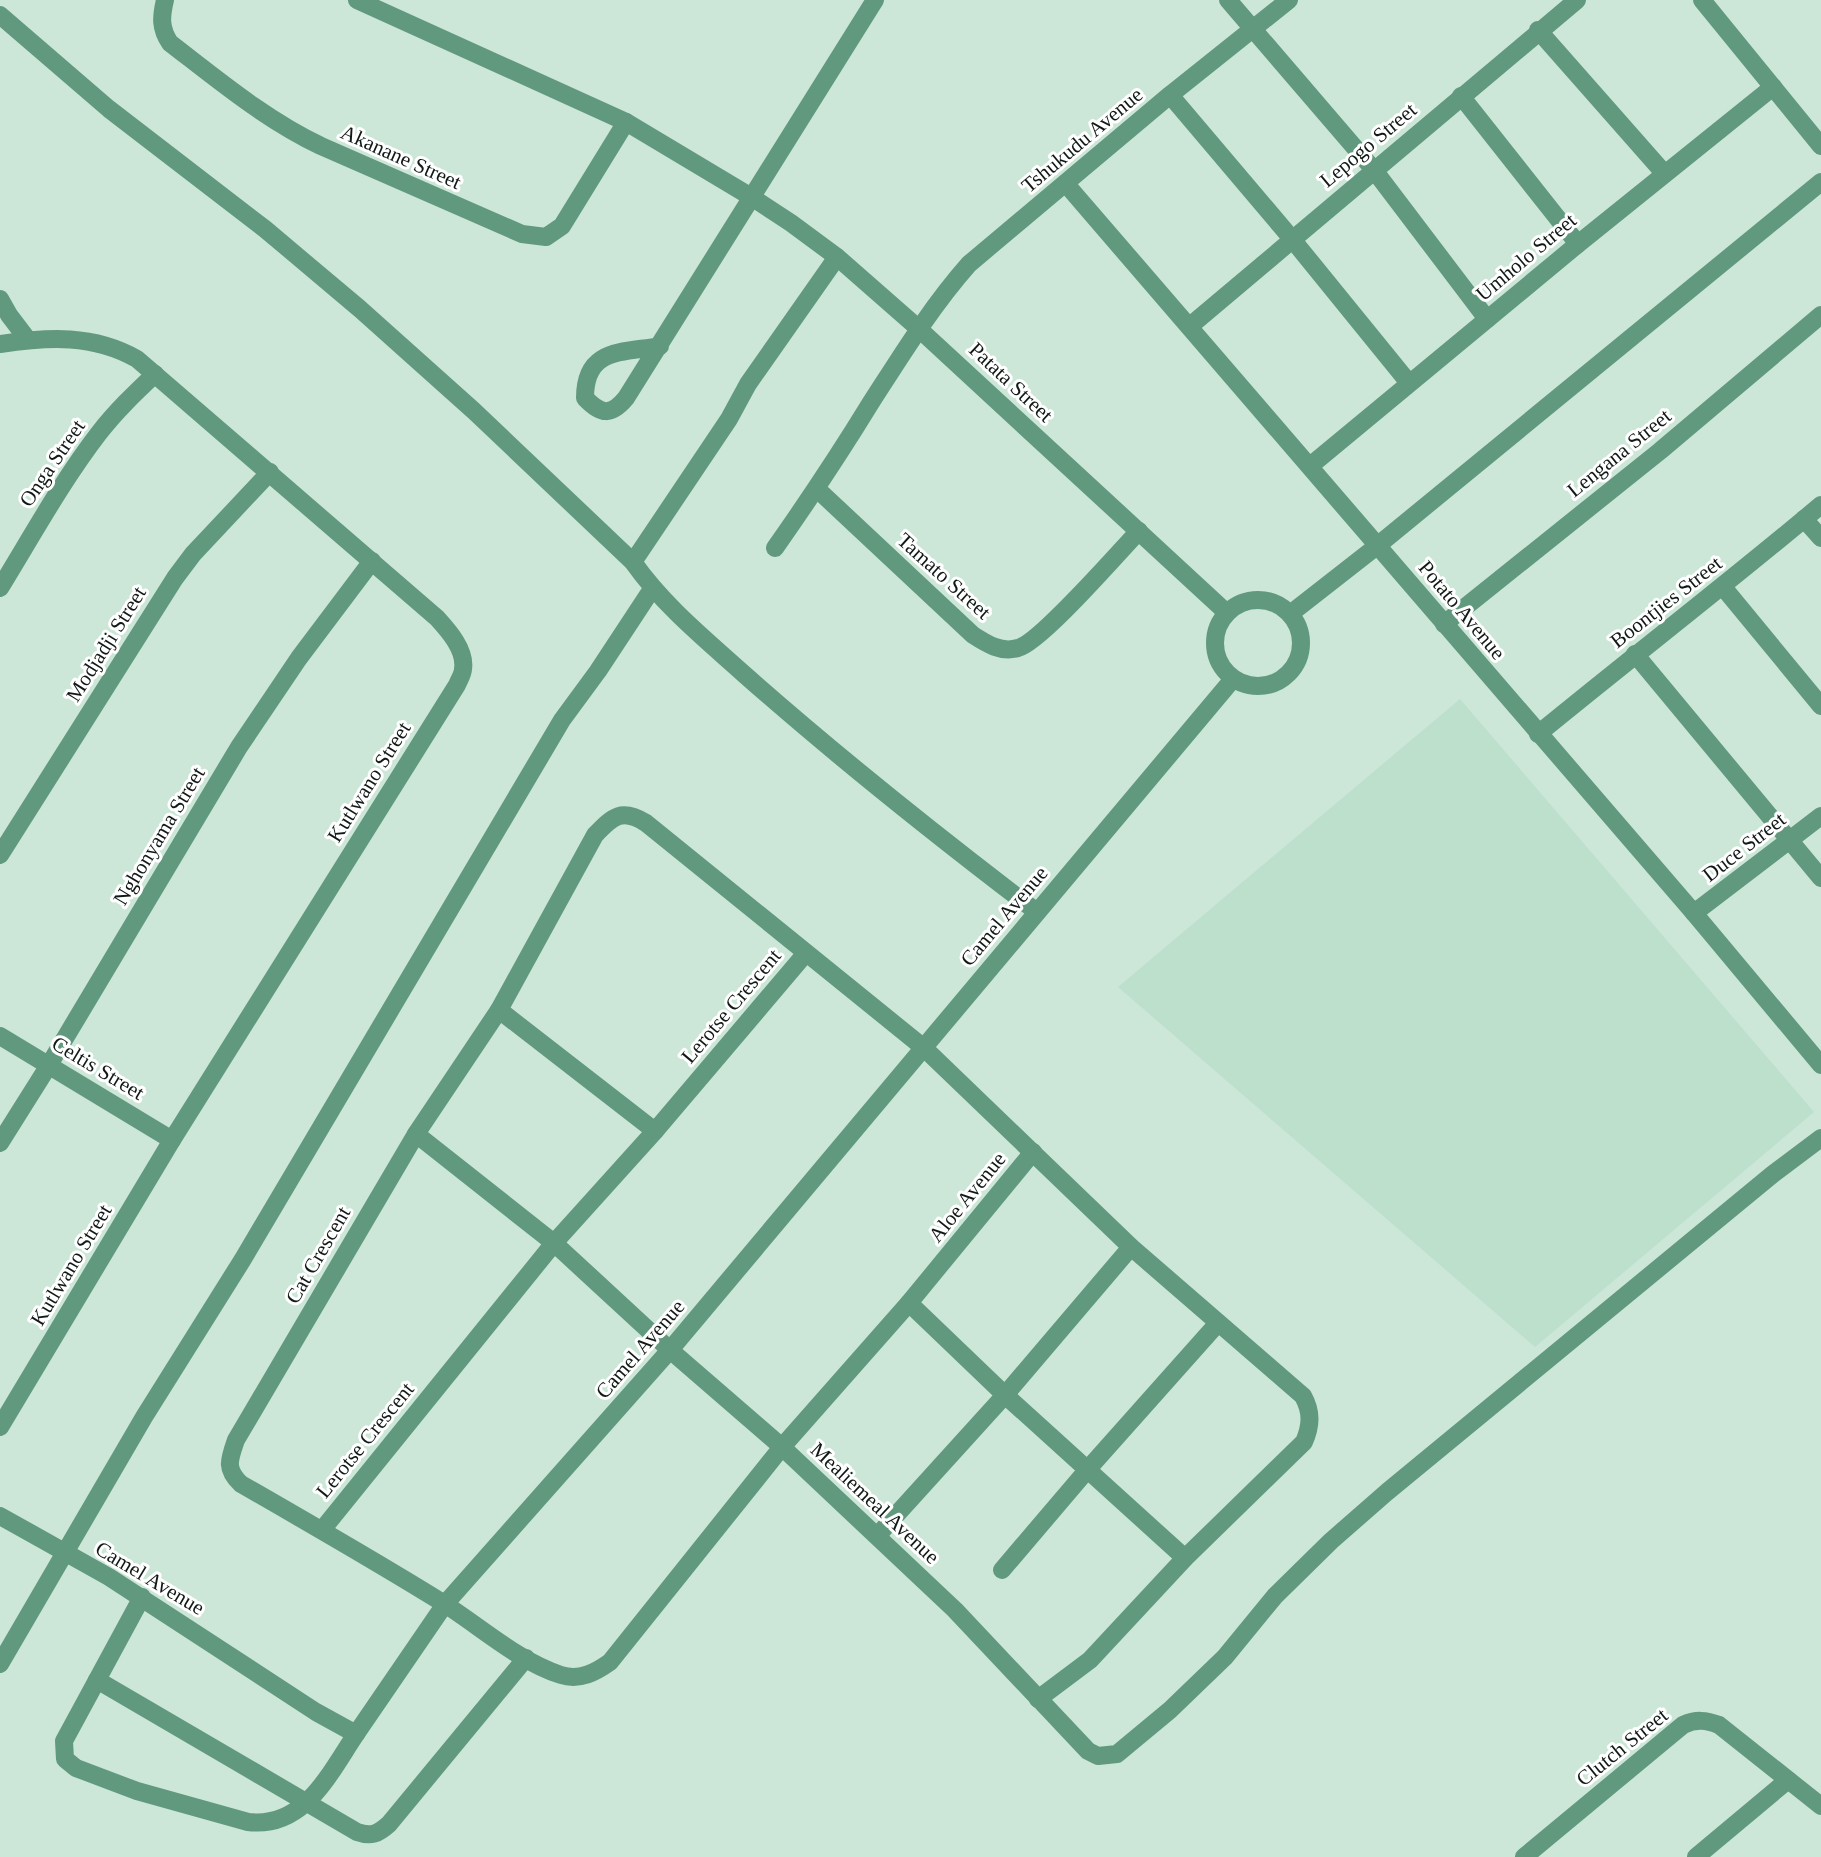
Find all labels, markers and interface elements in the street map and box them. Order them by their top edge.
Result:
street label: Tshukudu Avenue [1017,82,1147,198]
street label: Lepogo Street [1315,98,1421,192]
street label: Akanane Street [337,120,465,194]
street label: Umholo Street [1471,208,1581,306]
street label: Patata Street [964,337,1058,427]
street label: Lengana Street [1562,404,1676,502]
street label: Onga Street [14,415,90,511]
street label: Tamato Street [893,528,996,624]
street label: Boontjies Street [1606,551,1727,653]
street label: Potato Avenue [1414,556,1510,664]
street label: Modjadji Street [61,582,151,706]
street label: Kutlwano Street [323,717,416,846]
street label: Nghonyama Street [108,762,210,909]
street label: Duce Street [1698,807,1790,887]
street label: Camel Avenue [955,861,1053,971]
street label: Lerotse Crescent [676,944,786,1068]
street label: Celtis Street [48,1031,149,1105]
street label: Aloe Avenue [923,1147,1011,1247]
street label: Kutlwano Street [25,1200,117,1330]
street label: Cat Crescent [281,1202,355,1308]
street label: Camel Avenue [591,1295,689,1403]
street label: Lerotse Crescent [311,1377,419,1503]
street label: Mealiemeal Avenue [806,1437,944,1569]
street label: Camel Avenue [91,1536,209,1620]
street label: Clutch Street [1572,1703,1673,1791]

